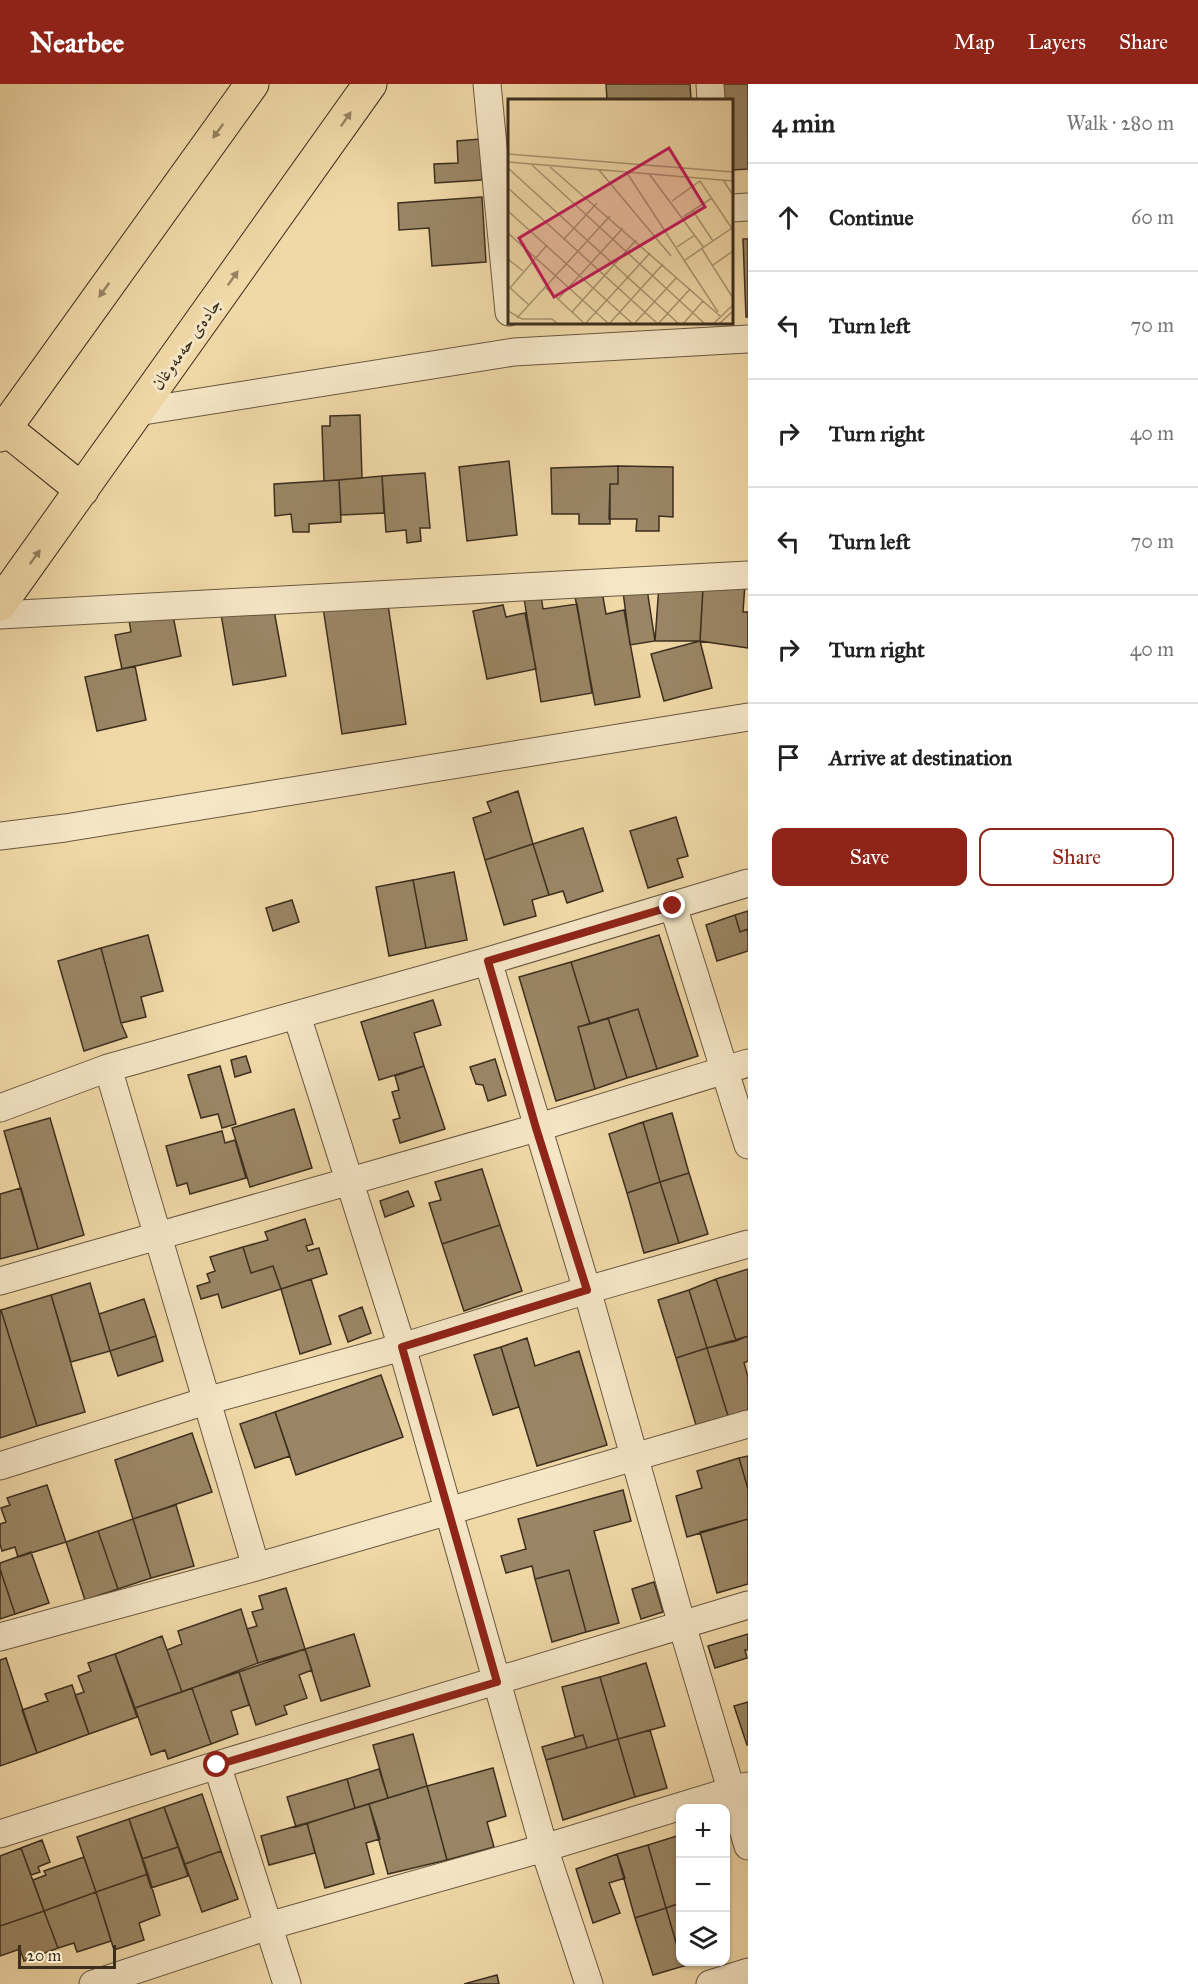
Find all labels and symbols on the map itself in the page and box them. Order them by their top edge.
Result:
inset map [508,99,733,324]
one-way arrow [339,111,351,126]
one-way arrow [212,123,224,139]
one-way arrow [227,270,239,286]
one-way arrow [98,281,110,297]
street label: جادەی حەمەوغان [146,294,226,394]
one-way arrow [29,549,41,565]
route end [659,892,685,918]
route start [203,1751,229,1777]
scale bar [18,1942,116,1970]

